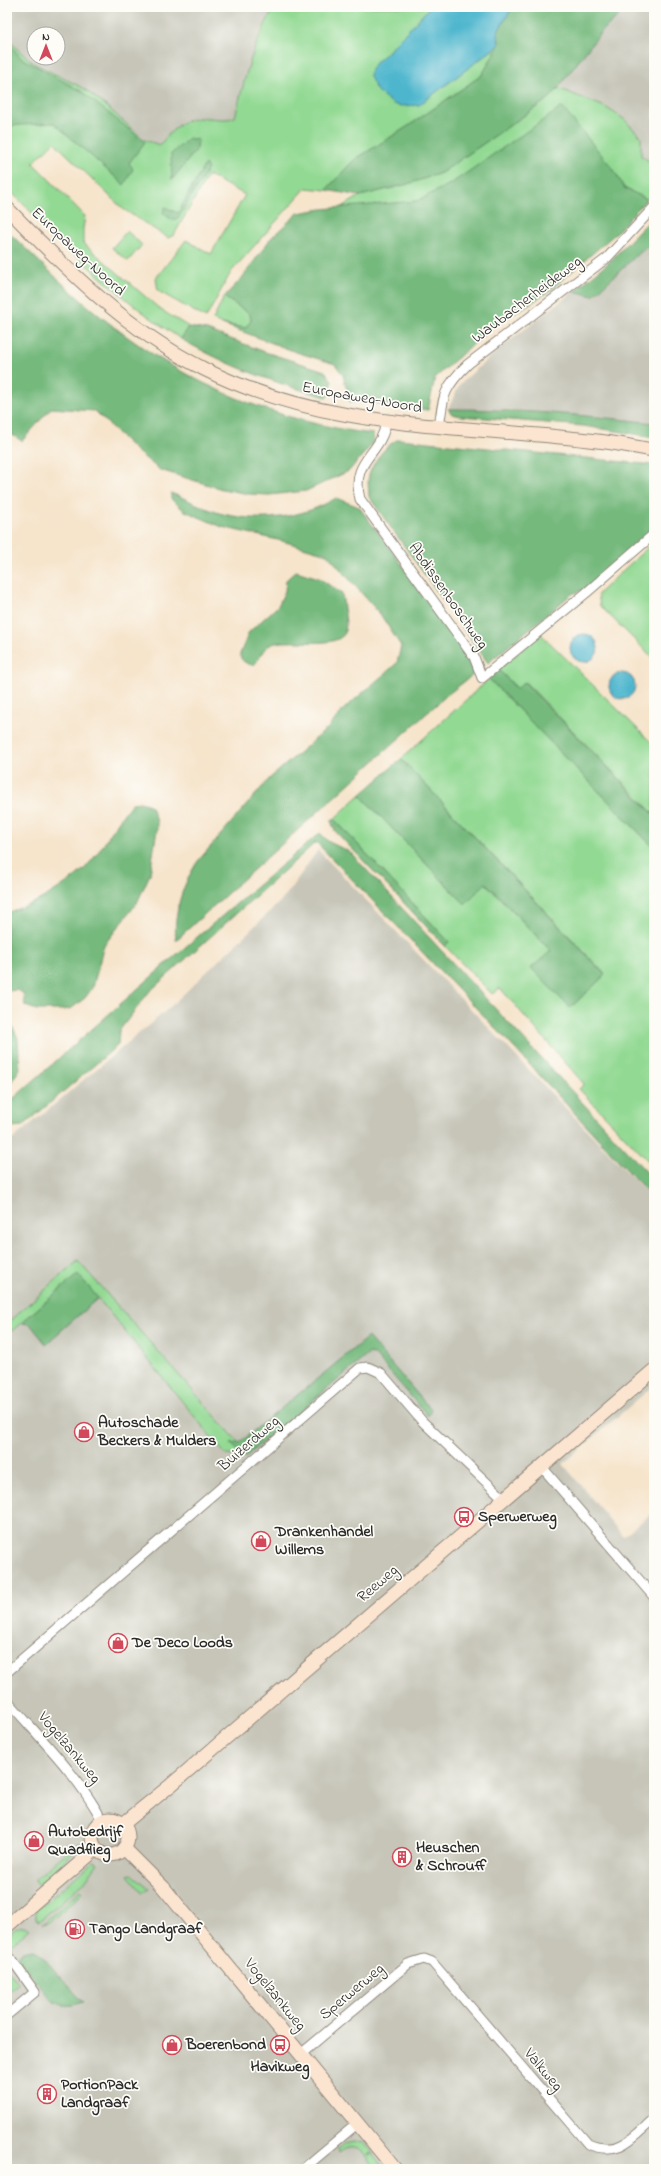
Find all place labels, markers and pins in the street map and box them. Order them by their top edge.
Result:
place label: Autoschade Beckers & Mulders [97,1411,216,1453]
shop icon: Autoschade Beckers & Mulders [73,1421,95,1443]
place label: Sperwerweg [478,1505,557,1530]
bus stop icon: Sperwerweg [453,1506,475,1528]
place label: Drankenhandel Willems [274,1520,374,1562]
shop icon: Drankenhandel Willems [250,1530,272,1552]
place label: De Deco Loods [131,1631,233,1655]
shop icon: De Deco Loods [107,1632,129,1654]
place label: Autobedrijf Quadflieg [48,1820,124,1863]
shop icon: Autobedrijf Quadflieg [23,1830,45,1852]
place label: Heuschen & Schrouff [415,1836,487,1878]
building icon: Heuschen & Schrouff [391,1846,413,1868]
place label: Tango Landgraaf [89,1917,203,1942]
fuel station icon: Tango Landgraaf [64,1918,86,1940]
place label: Boerenbond [185,2033,266,2057]
shop icon: Boerenbond [161,2034,183,2056]
bus stop icon: Havikweg [269,2034,291,2056]
place label: Havikweg [251,2055,309,2080]
place label: PortionPack Landgraaf [61,2073,139,2116]
building icon: PortionPack Landgraaf [36,2083,58,2105]

